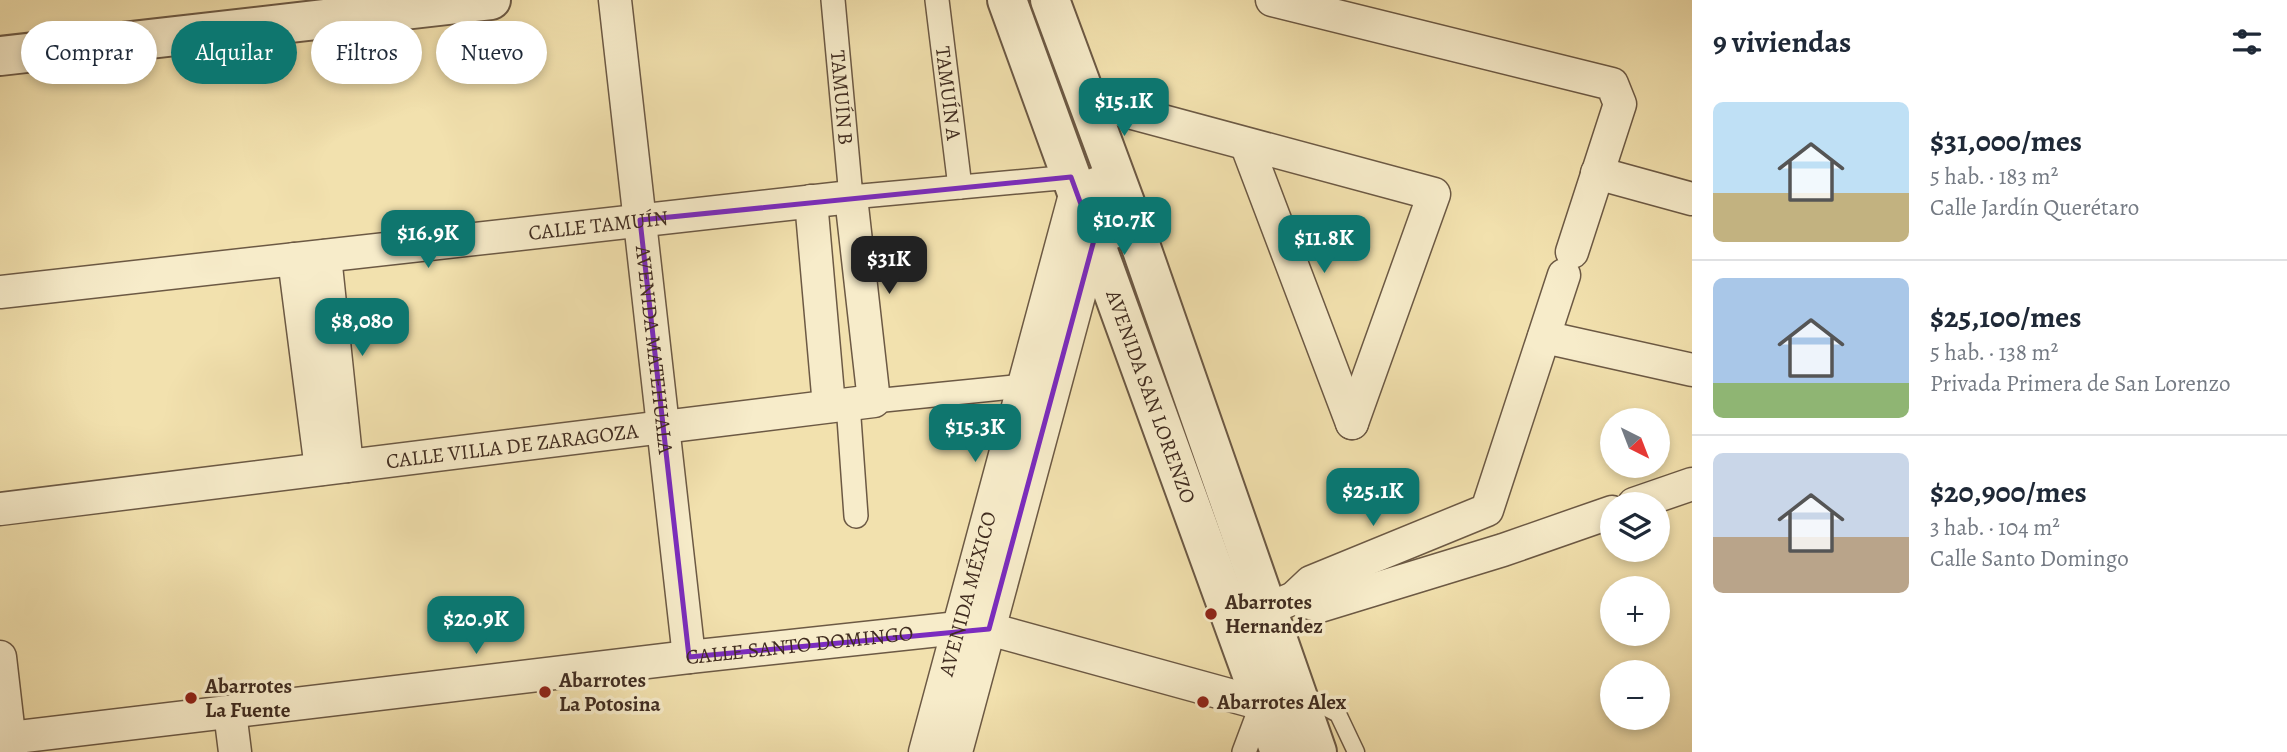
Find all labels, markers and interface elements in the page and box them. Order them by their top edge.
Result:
chip: Comprar [21,21,157,84]
chip: Alquilar [171,21,297,84]
chip: Filtros [311,21,422,84]
chip: Nuevo [436,21,547,84]
text: 9 viviendas [1713,22,1851,62]
icon: filters [2228,23,2266,61]
street label: TAMUÍN A [929,45,968,143]
street label: TAMUÍN B [824,49,860,146]
pin: $15.1K [1067,78,1181,138]
text: $15.1K [1095,85,1153,116]
text: $31,000/mes [1930,121,2082,161]
icon: home [1769,130,1853,214]
text: 5 hab. · 183 m² [1930,161,2058,192]
text: Calle Jardín Querétaro [1930,192,2139,223]
pin: $10.7K [1067,198,1181,257]
street label: CALLE TAMUÍN [527,204,670,247]
text: $10.7K [1093,204,1155,235]
pin: $16.9K [371,210,485,270]
pin: $11.8K [1267,216,1381,275]
text: $16.9K [397,217,459,248]
text: $11.8K [1294,222,1354,253]
pin: $31K [848,236,930,296]
street label: AVENIDA MATEHUALA [629,243,680,456]
text: $31K [867,243,911,274]
street label: AVENIDA SAN LORENZO [1099,285,1203,507]
text: $25,100/mes [1930,297,2081,337]
pin: $8,080 [305,298,419,358]
text: $8,080 [331,305,393,336]
icon: home [1769,306,1853,390]
text: 5 hab. · 138 m² [1930,337,2058,368]
text: Privada Primera de San Lorenzo [1930,368,2230,399]
pin: $15.3K [918,405,1032,464]
north arrow [1600,408,1670,478]
map controls [1600,408,1670,730]
text: $15.3K [945,411,1005,442]
street label: CALLE VILLA DE ZARAGOZA [384,417,640,475]
pin: $25.1K [1316,468,1430,528]
text: $20,900/mes [1930,472,2087,512]
text: $25.1K [1342,475,1404,506]
icon: home [1769,481,1853,565]
button: layers [1600,492,1670,562]
street label: AVENIDA MÉXICO [932,508,1003,680]
text: 3 hab. · 104 m² [1930,512,2060,543]
text: Calle Santo Domingo [1930,543,2129,574]
button: + [1600,576,1670,646]
place label: Abarrotes Hernandez [1224,588,1323,640]
pin: $20.9K [419,596,533,656]
text: $20.9K [443,603,509,634]
marker: Abarrotes Hernandez [1203,606,1219,622]
street label: CALLE SANTO DOMINGO [684,619,915,671]
button: − [1600,660,1670,730]
place label: Abarrotes La Potosina [558,666,661,718]
place label: Abarrotes La Fuente [204,672,292,724]
marker: Abarrotes La Potosina [537,684,553,700]
place label: Abarrotes Alex [1216,688,1347,716]
marker: Abarrotes La Fuente [183,690,199,706]
marker: Abarrotes Alex [1195,694,1211,710]

